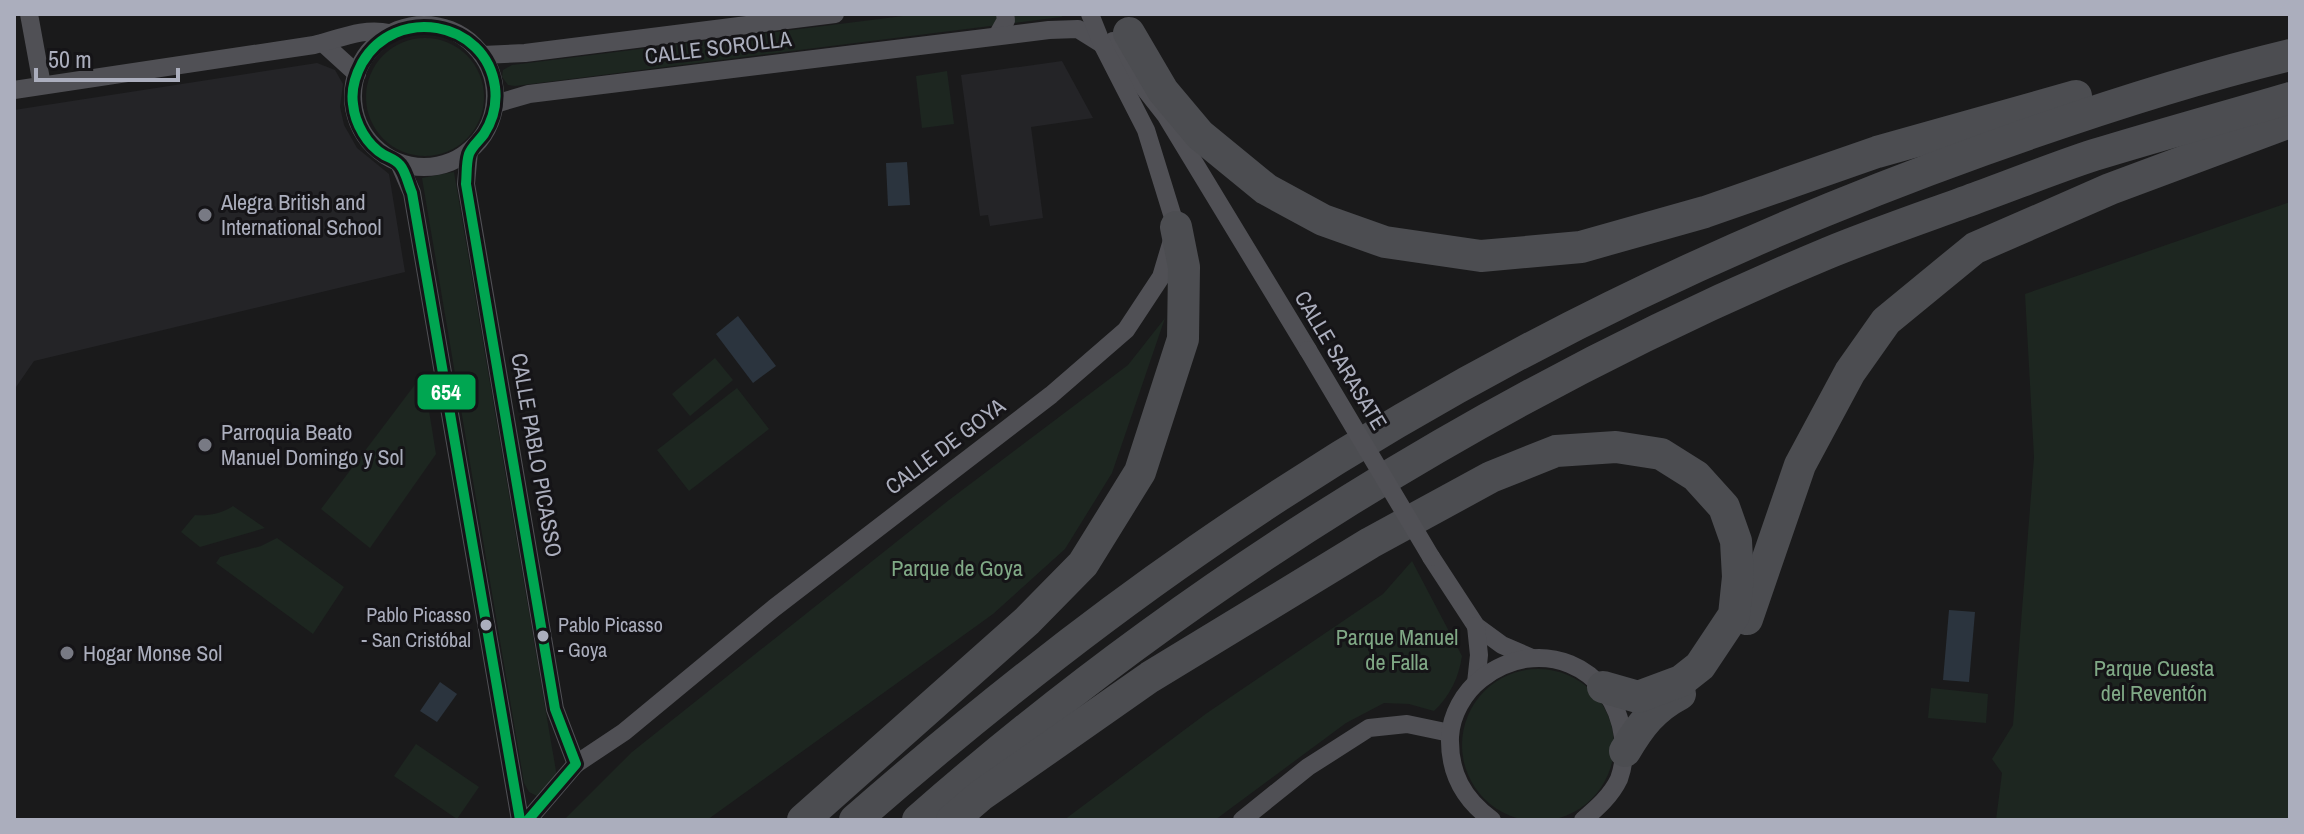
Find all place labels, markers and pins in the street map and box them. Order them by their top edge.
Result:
place label: Alegra British and International School [220,187,381,242]
marker: Alegra British and International School [196,206,214,224]
place label: Parroquia Beato Manuel Domingo y Sol [221,417,404,472]
marker: Parroquia Beato Manuel Domingo y Sol [196,436,214,454]
place label: Pablo Picasso - San Cristóbal [362,601,471,653]
place label: Pablo Picasso - Goya [558,611,663,663]
marker: Pablo Picasso - San Cristóbal [478,617,494,633]
marker: Pablo Picasso - Goya [535,628,551,644]
place label: Hogar Monse Sol [83,638,222,668]
marker: Hogar Monse Sol [58,644,76,662]

